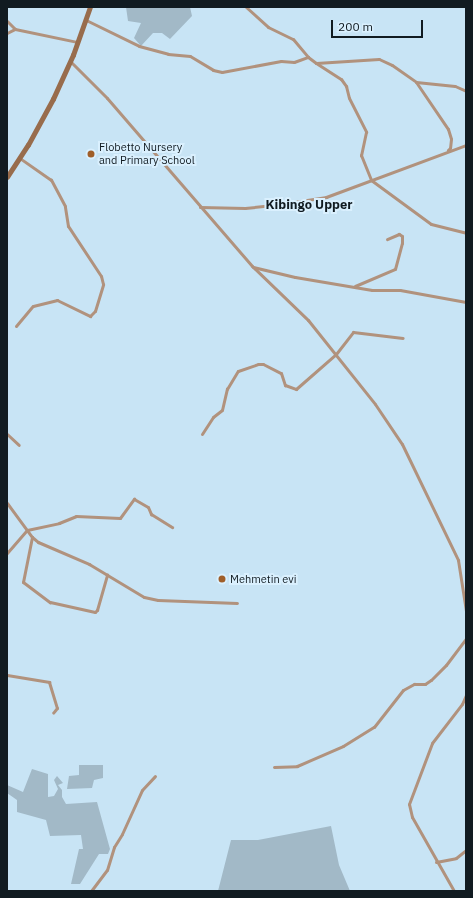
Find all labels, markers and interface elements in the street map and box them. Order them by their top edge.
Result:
scale bar [333,12,425,38]
text: 200 m [338,19,373,34]
place label: Flobetto Nursery and Primary School [99,141,195,167]
marker: Flobetto Nursery and Primary School [86,149,96,159]
district label: Kibingo Upper [265,197,353,213]
place label: Mehmetin evi [230,572,296,586]
marker: Mehmetin evi [217,574,227,584]

